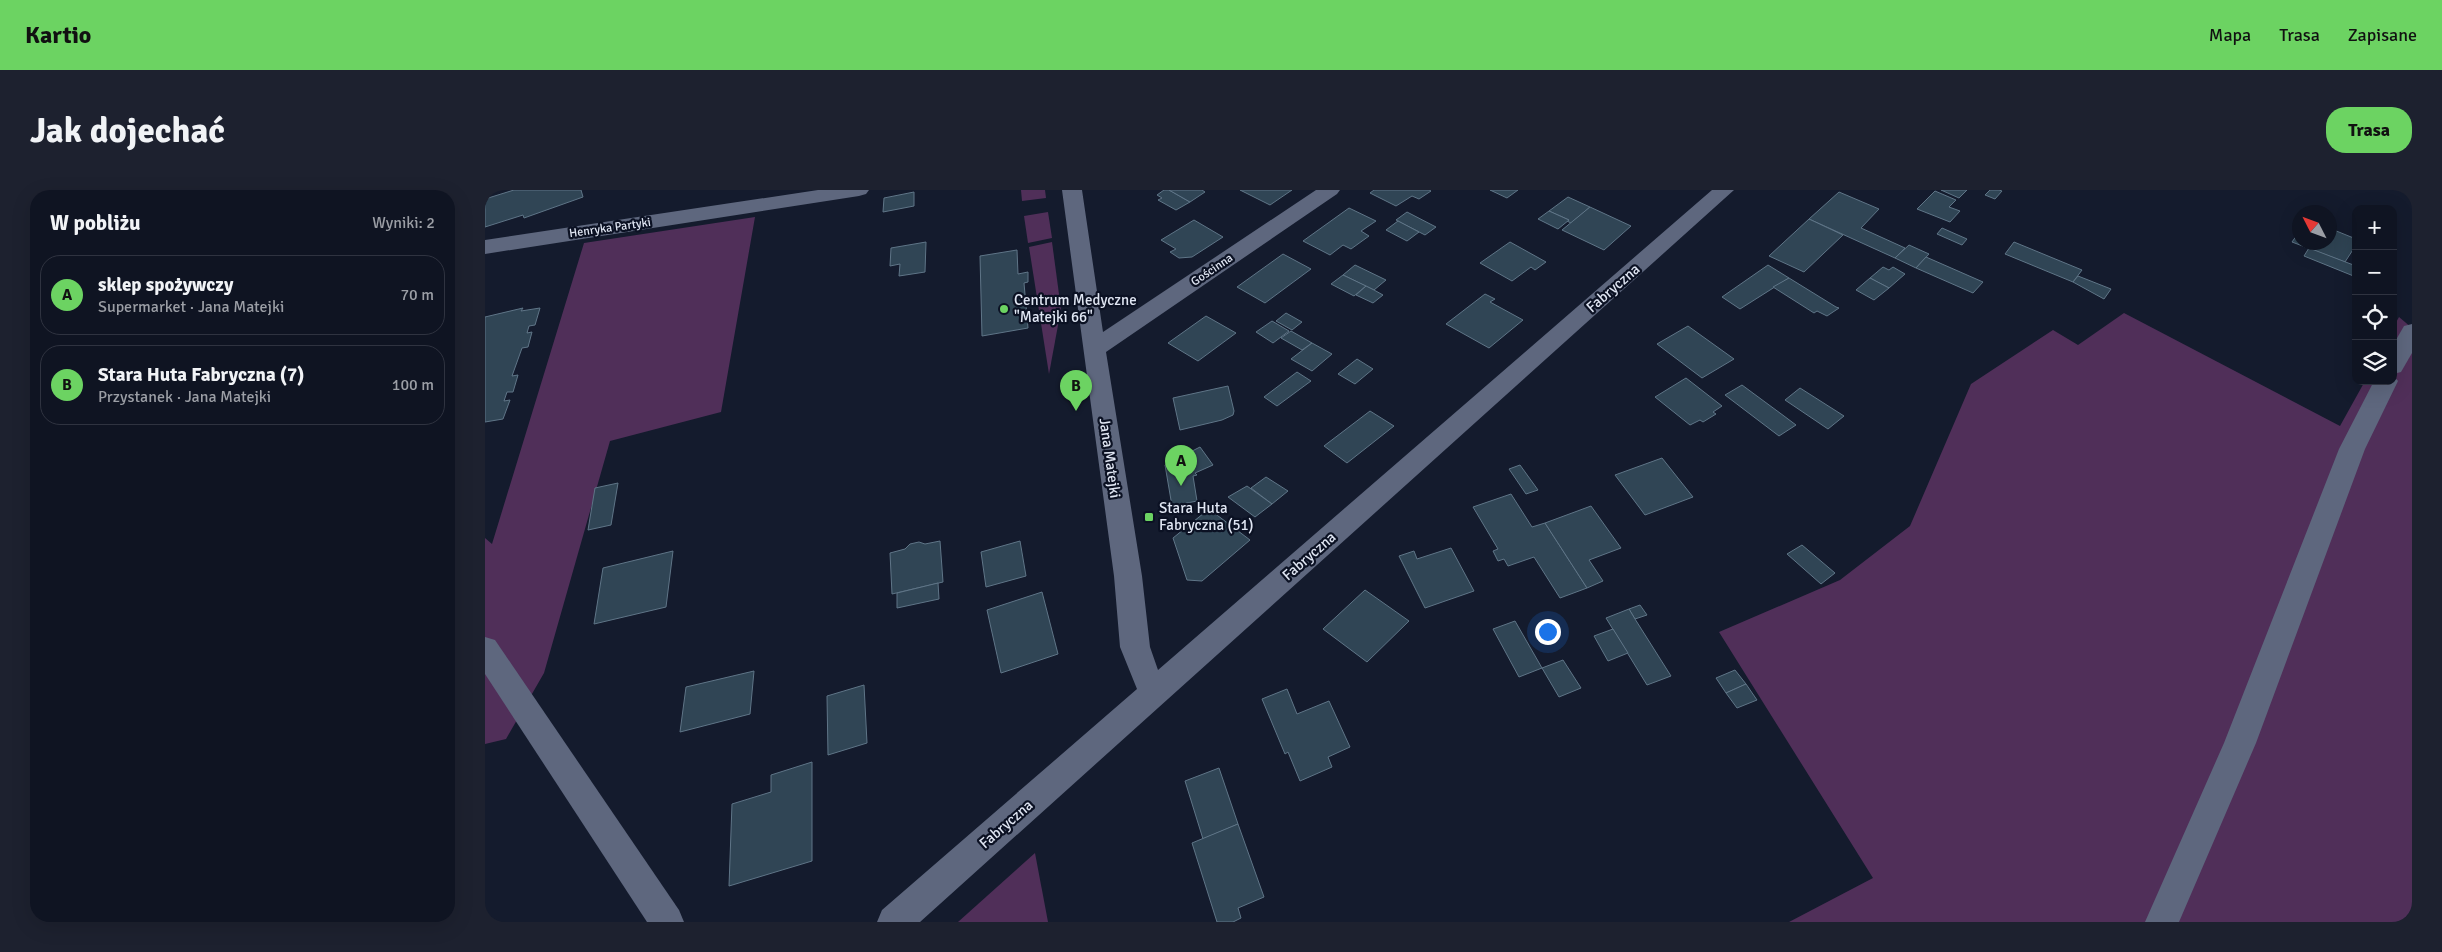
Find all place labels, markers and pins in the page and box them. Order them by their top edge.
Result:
place label: Centrum Medyczne "Matejki 66" [1014,291,1137,326]
marker: Centrum Medyczne "Matejki 66" [998,303,1010,315]
pin: B [1060,370,1092,411]
pin: A [1165,445,1197,486]
place label: Stara Huta Fabryczna (51) [1159,499,1254,534]
marker: Stara Huta Fabryczna (51) [1143,511,1155,523]

